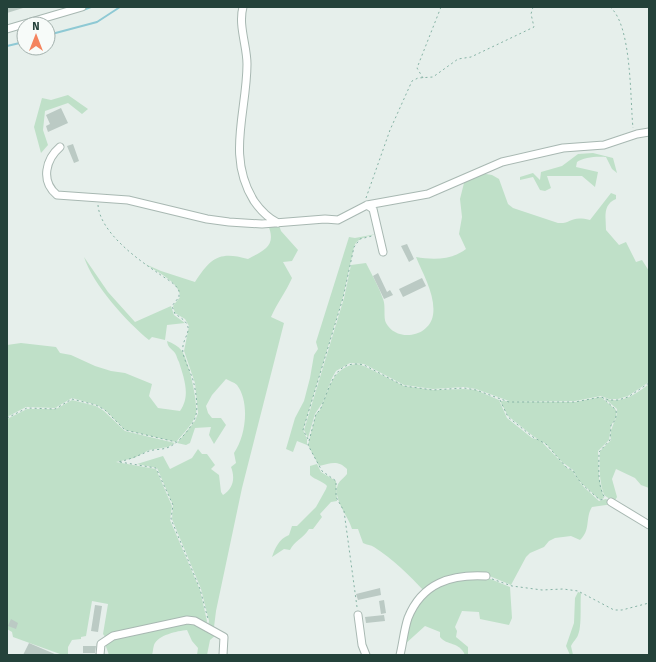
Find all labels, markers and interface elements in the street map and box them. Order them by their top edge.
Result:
north arrow [16,16,56,56]
text: N [32,20,40,33]

